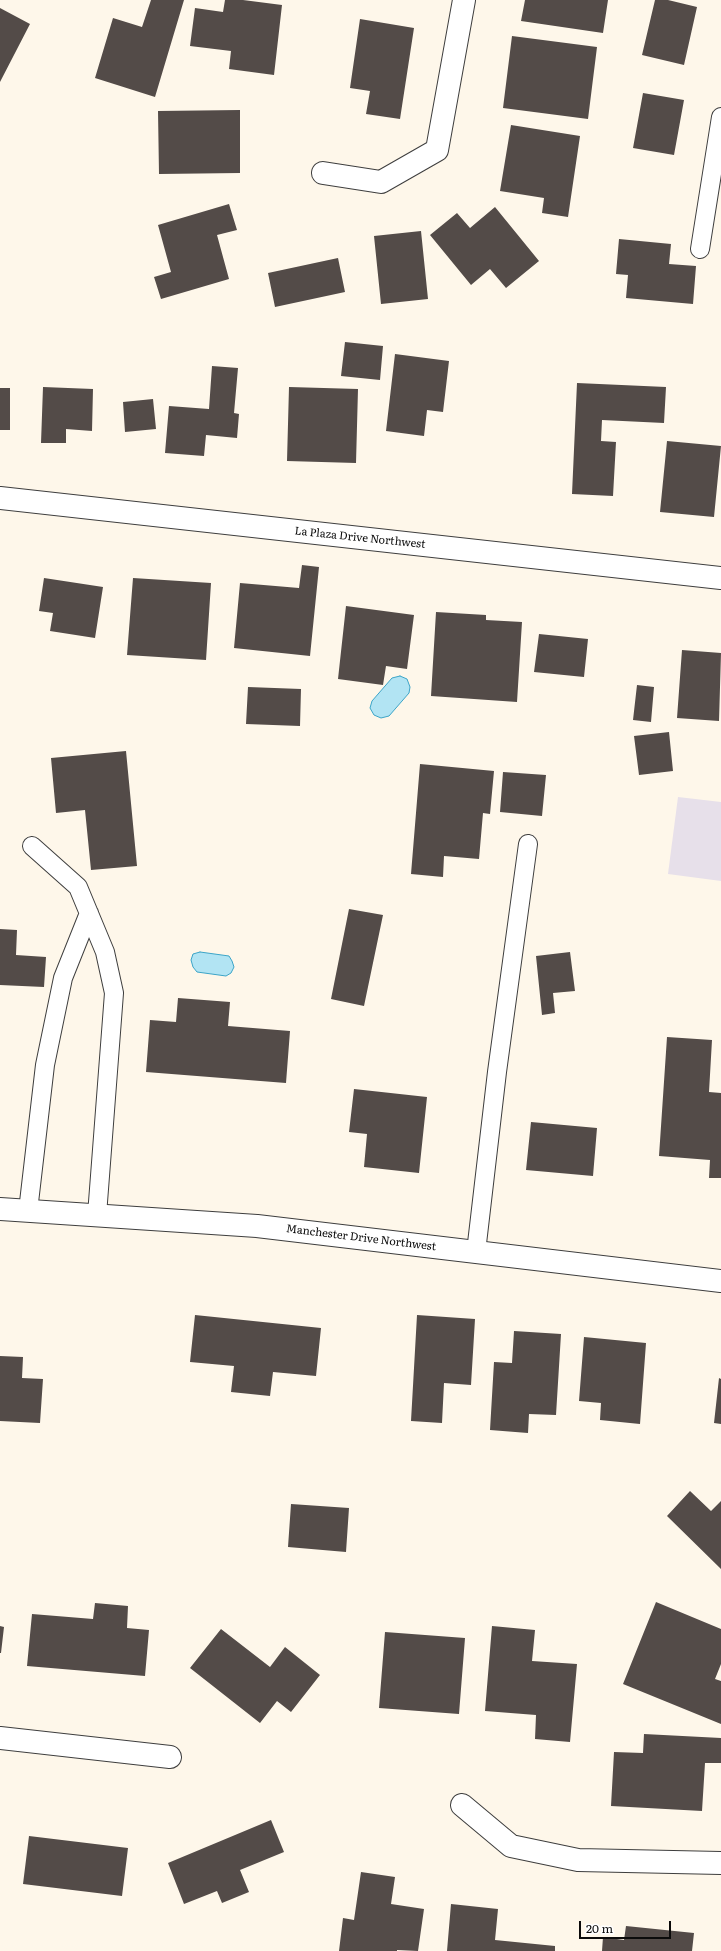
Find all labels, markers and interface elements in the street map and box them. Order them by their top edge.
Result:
street label: La Plaza Drive Northwest [294,525,426,551]
street label: Manchester Drive Northwest [285,1222,437,1254]
scale bar [581,1913,673,1939]
text: 20 m [586,1919,613,1937]

